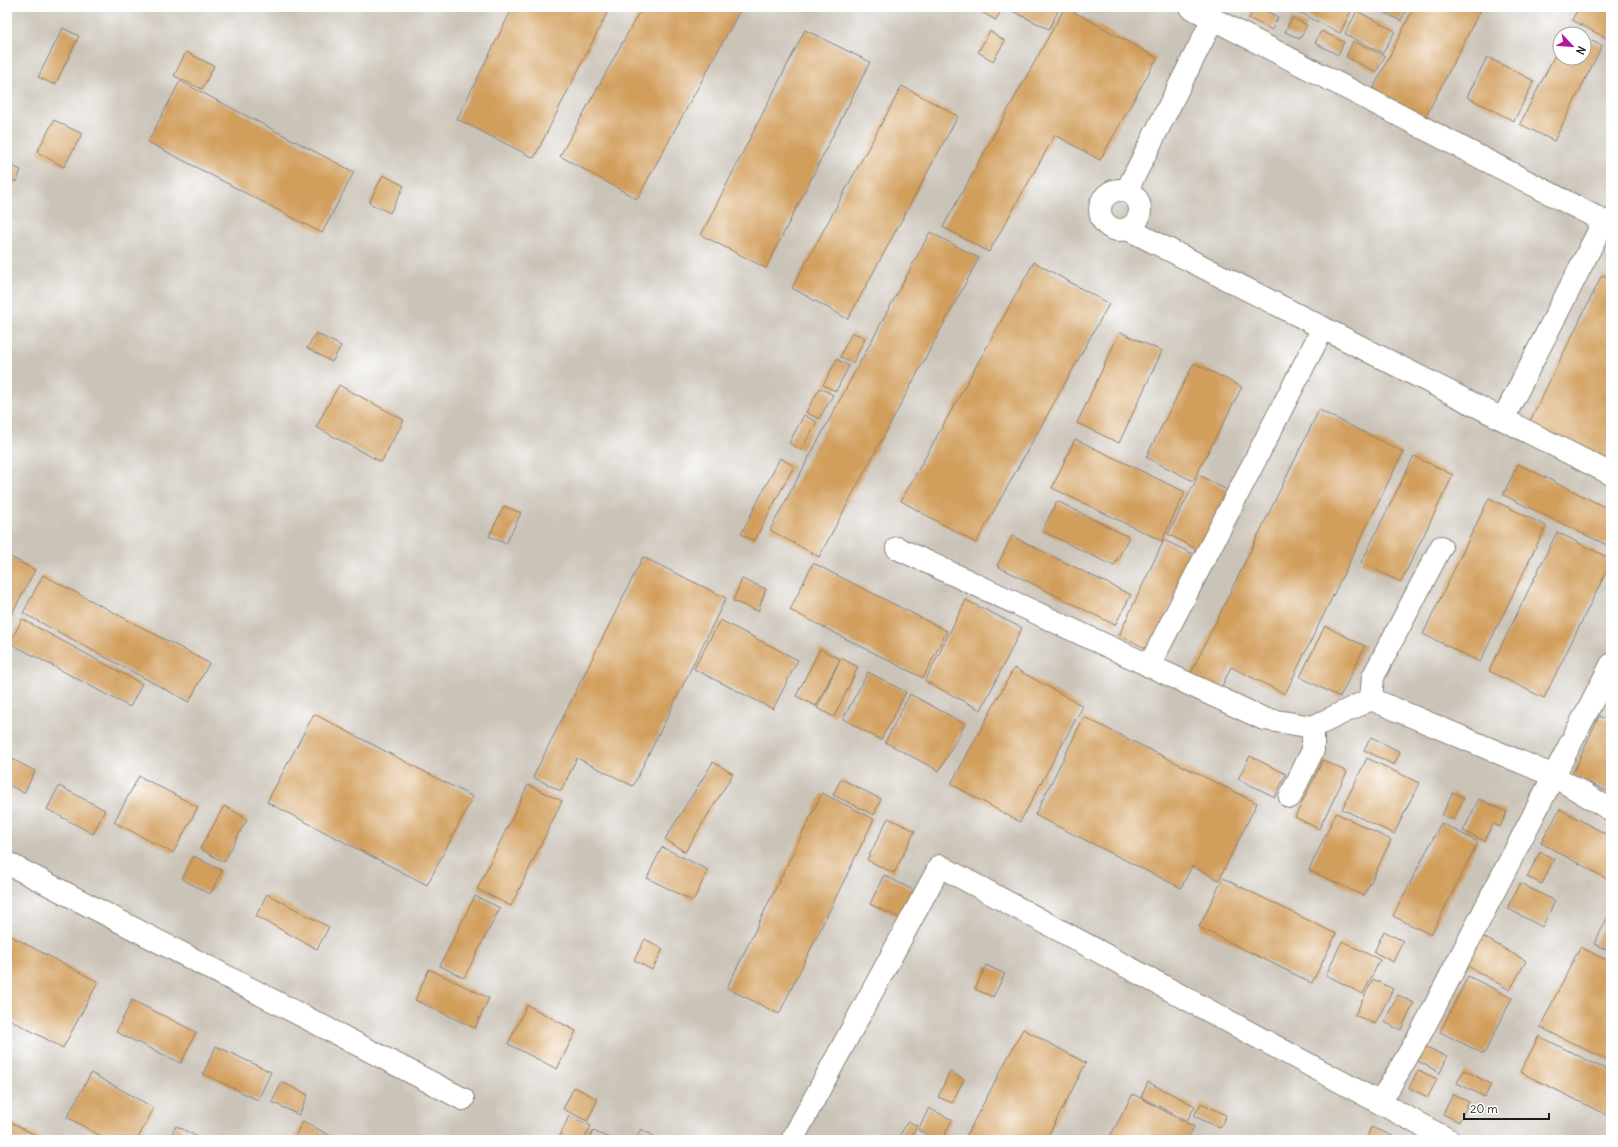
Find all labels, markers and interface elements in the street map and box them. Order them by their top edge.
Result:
north arrow [1552,26,1592,66]
text: N [1573,44,1589,57]
scale bar [1464,1095,1549,1121]
text: 20 m [1470,1101,1498,1116]

